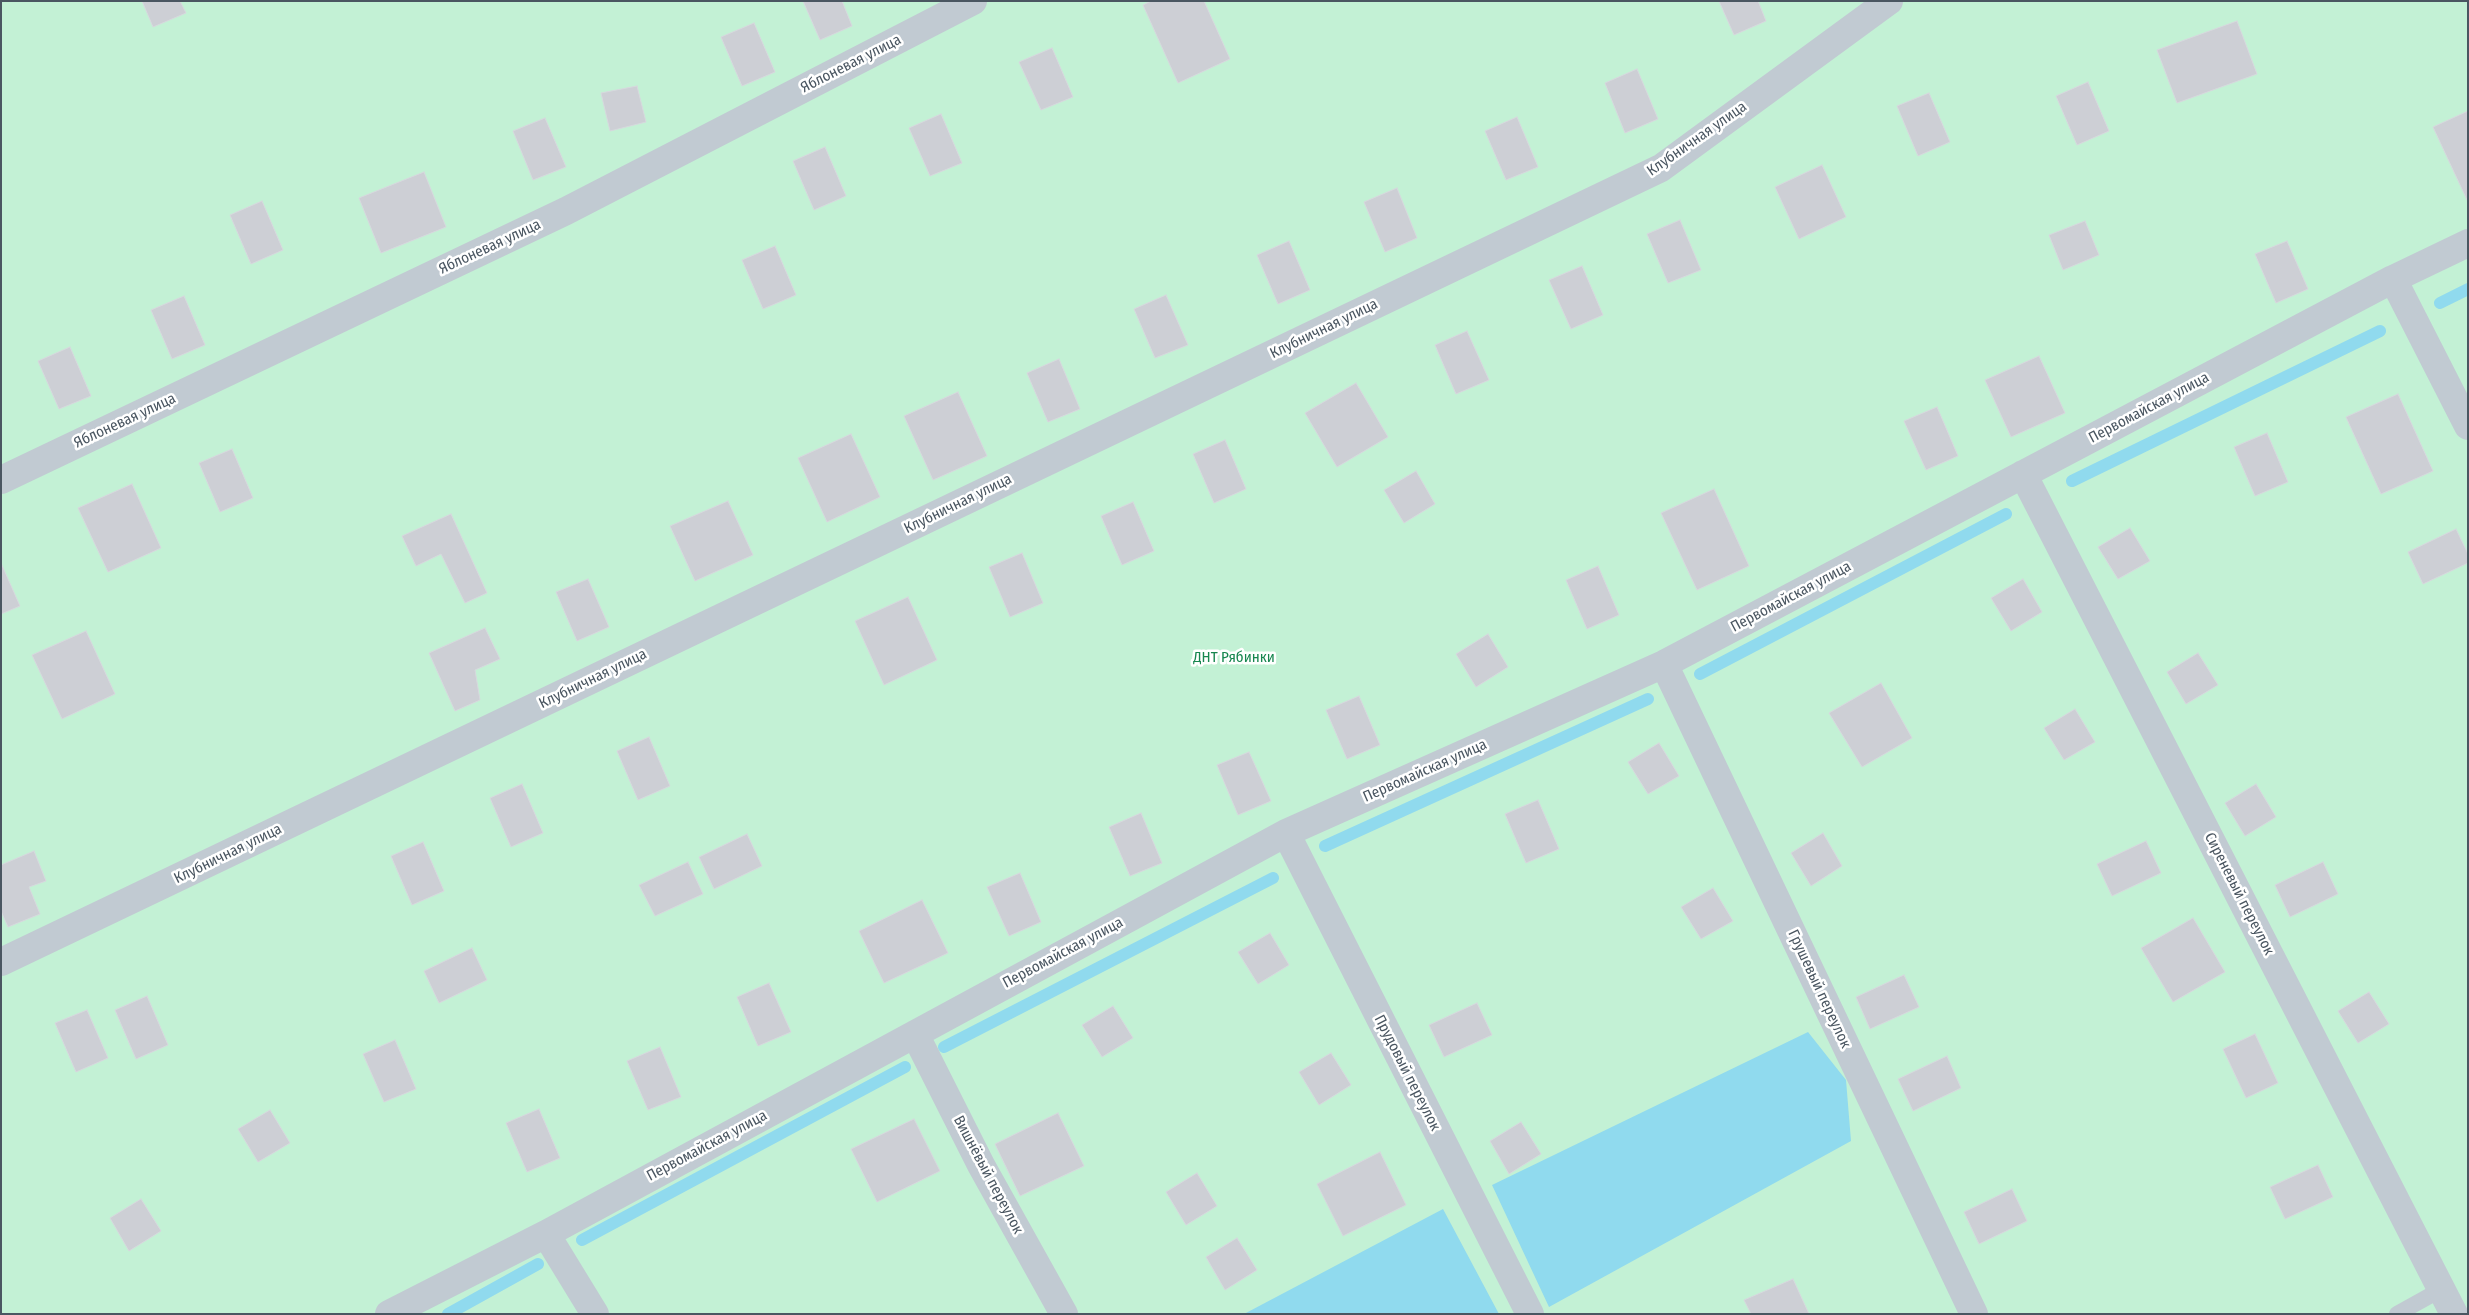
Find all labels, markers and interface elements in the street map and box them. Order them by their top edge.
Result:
street label: Яблоневая улица [798,31,904,97]
street label: Клубничная улица [1644,98,1750,180]
street label: Яблоневая улица [436,216,544,278]
street label: Клубничная улица [1267,295,1381,363]
street label: Первомайская улица [2086,369,2212,447]
street label: Яблоневая улица [71,390,179,452]
street label: Клубничная улица [901,470,1015,538]
street label: Первомайская улица [1728,558,1854,636]
street label: Клубничная улица [536,645,650,713]
park label: ДНТ Рябинки [1193,649,1275,667]
street label: Первомайская улица [1360,736,1490,806]
street label: Клубничная улица [171,820,285,888]
street label: Сиреневый переулок [2200,830,2278,958]
street label: Первомайская улица [1000,914,1126,992]
street label: Грушевый переулок [1784,927,1854,1051]
street label: Прудовый переулок [1370,1012,1444,1134]
street label: Первомайская улица [644,1107,770,1185]
street label: Вишнёвый переулок [949,1113,1027,1237]

